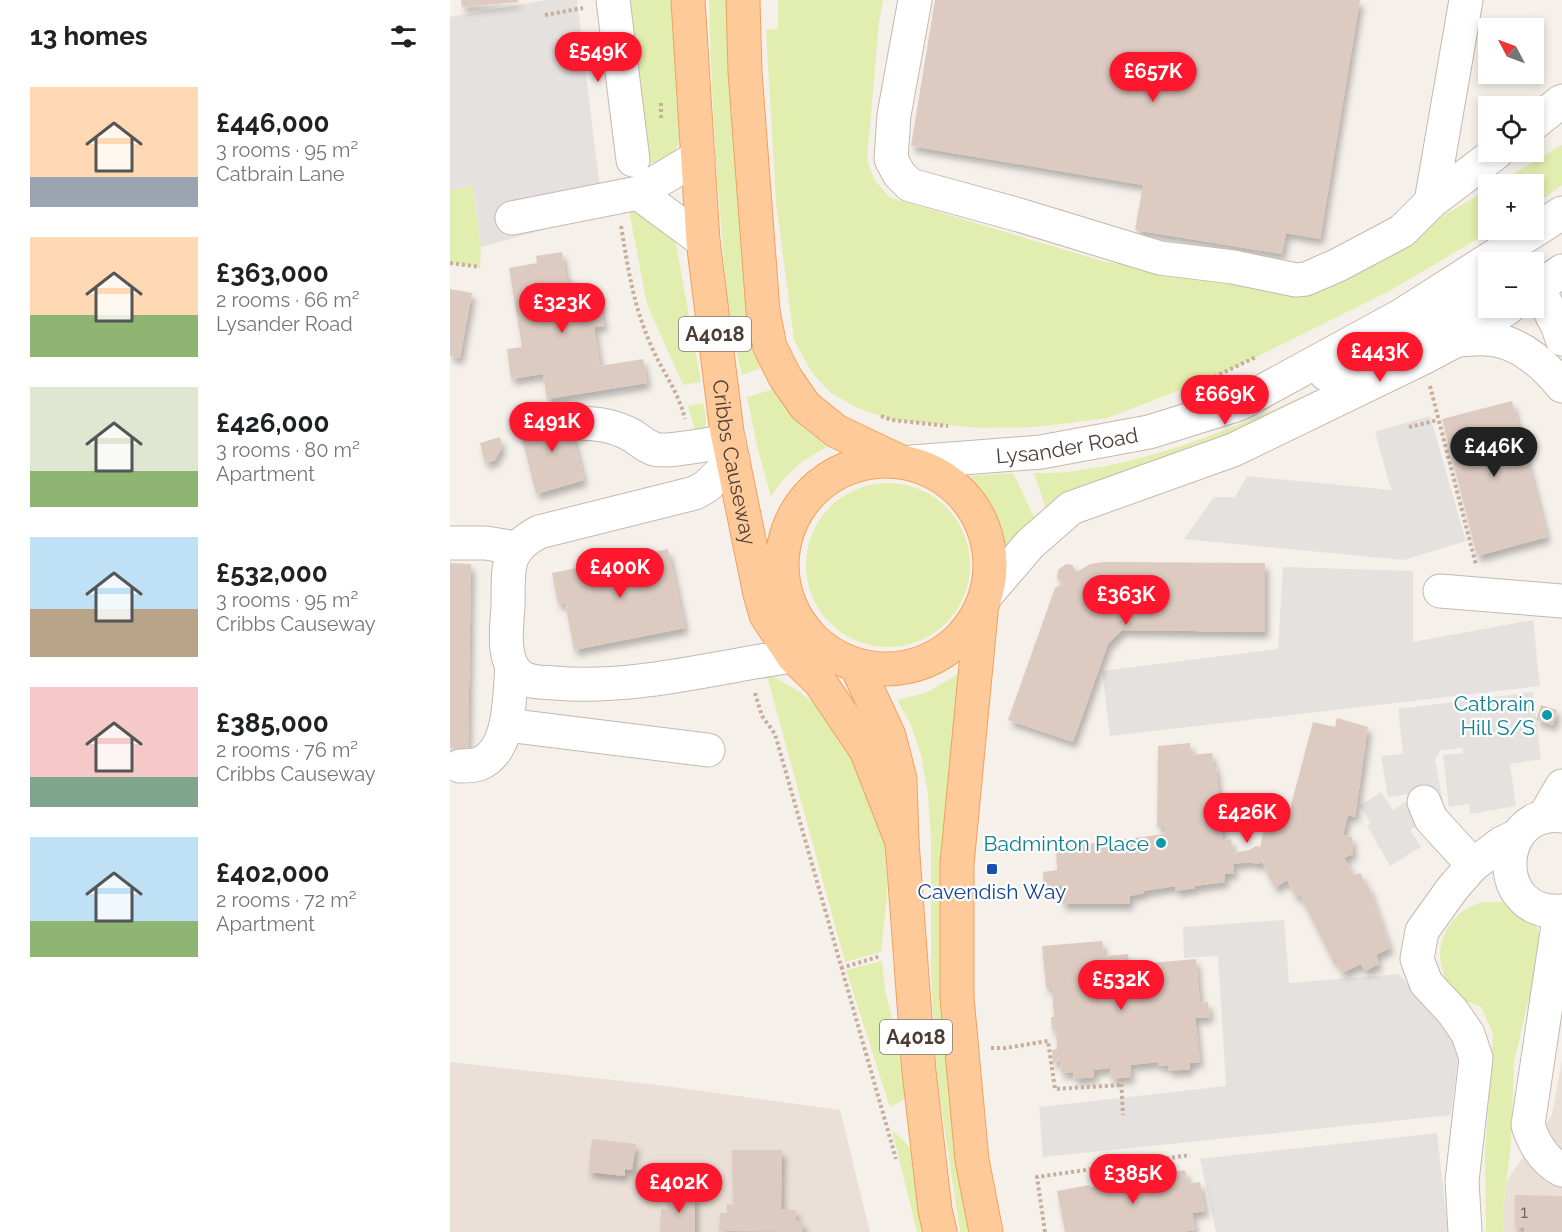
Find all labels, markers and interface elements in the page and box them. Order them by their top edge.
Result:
north arrow [1478,18,1544,84]
map controls [1478,18,1544,318]
icon: filters [387,20,420,53]
text: 13 homes [30,21,148,51]
pin: £549K [556,32,640,83]
text: £549K [569,39,627,63]
pin: £657K [1111,52,1195,103]
text: £657K [1124,59,1182,83]
button: locate [1478,96,1544,162]
text: £446,000 [216,108,330,138]
icon: home [78,111,150,183]
text: 3 rooms · 95 m² [216,138,358,162]
text: Catbrain Lane [216,162,345,186]
button: + [1478,174,1544,240]
button: − [1478,252,1544,318]
text: £363,000 [216,258,329,288]
icon: home [78,261,150,333]
pin: £323K [520,283,604,334]
text: 2 rooms · 66 m² [216,288,359,312]
text: £323K [533,290,591,314]
text: Lysander Road [216,312,353,336]
road number: A4018 [679,317,751,351]
pin: £443K [1338,332,1422,383]
text: £443K [1351,339,1409,363]
pin: £669K [1183,375,1267,426]
street label: Cribbs Causeway [708,378,762,547]
text: £669K [1195,382,1255,406]
pin: £491K [510,402,594,453]
text: £426,000 [216,408,329,438]
text: £491K [523,409,581,433]
icon: home [78,411,150,483]
street label: Lysander Road [995,422,1140,468]
pin: £446K [1452,427,1536,478]
text: £446K [1464,434,1524,458]
text: 3 rooms · 80 m² [216,438,360,462]
text: Apartment [216,462,315,486]
pin: £400K [578,548,662,599]
text: £400K [590,555,650,579]
text: £532,000 [216,558,328,588]
icon: home [78,561,150,633]
pin: £363K [1084,575,1168,626]
text: £363K [1097,582,1155,606]
text: 3 rooms · 95 m² [216,588,358,612]
text: Cribbs Causeway [216,612,376,636]
place label: Catbrain Hill S/S [1454,691,1535,740]
text: £385,000 [216,708,329,738]
marker: Catbrain Hill S/S [1540,708,1554,722]
icon: home [78,711,150,783]
text: 2 rooms · 76 m² [216,738,358,762]
text: Cribbs Causeway [216,762,376,786]
pin: £426K [1205,793,1289,844]
text: £426K [1217,800,1277,824]
place label: Badminton Place [984,831,1149,856]
marker: Badminton Place [1154,836,1168,850]
text: £402,000 [216,858,330,888]
icon: home [78,861,150,933]
marker: Cavendish Way [985,862,999,876]
place label: Cavendish Way [918,879,1066,904]
text: 2 rooms · 72 m² [216,888,356,912]
text: Apartment [216,912,315,936]
pin: £532K [1079,960,1163,1011]
text: £532K [1092,967,1150,991]
road number: A4018 [880,1020,952,1054]
pin: £385K [1091,1154,1175,1205]
text: £385K [1104,1161,1162,1185]
pin: £402K [637,1163,721,1214]
text: £402K [649,1170,709,1194]
house number: 1 [1520,1201,1528,1222]

